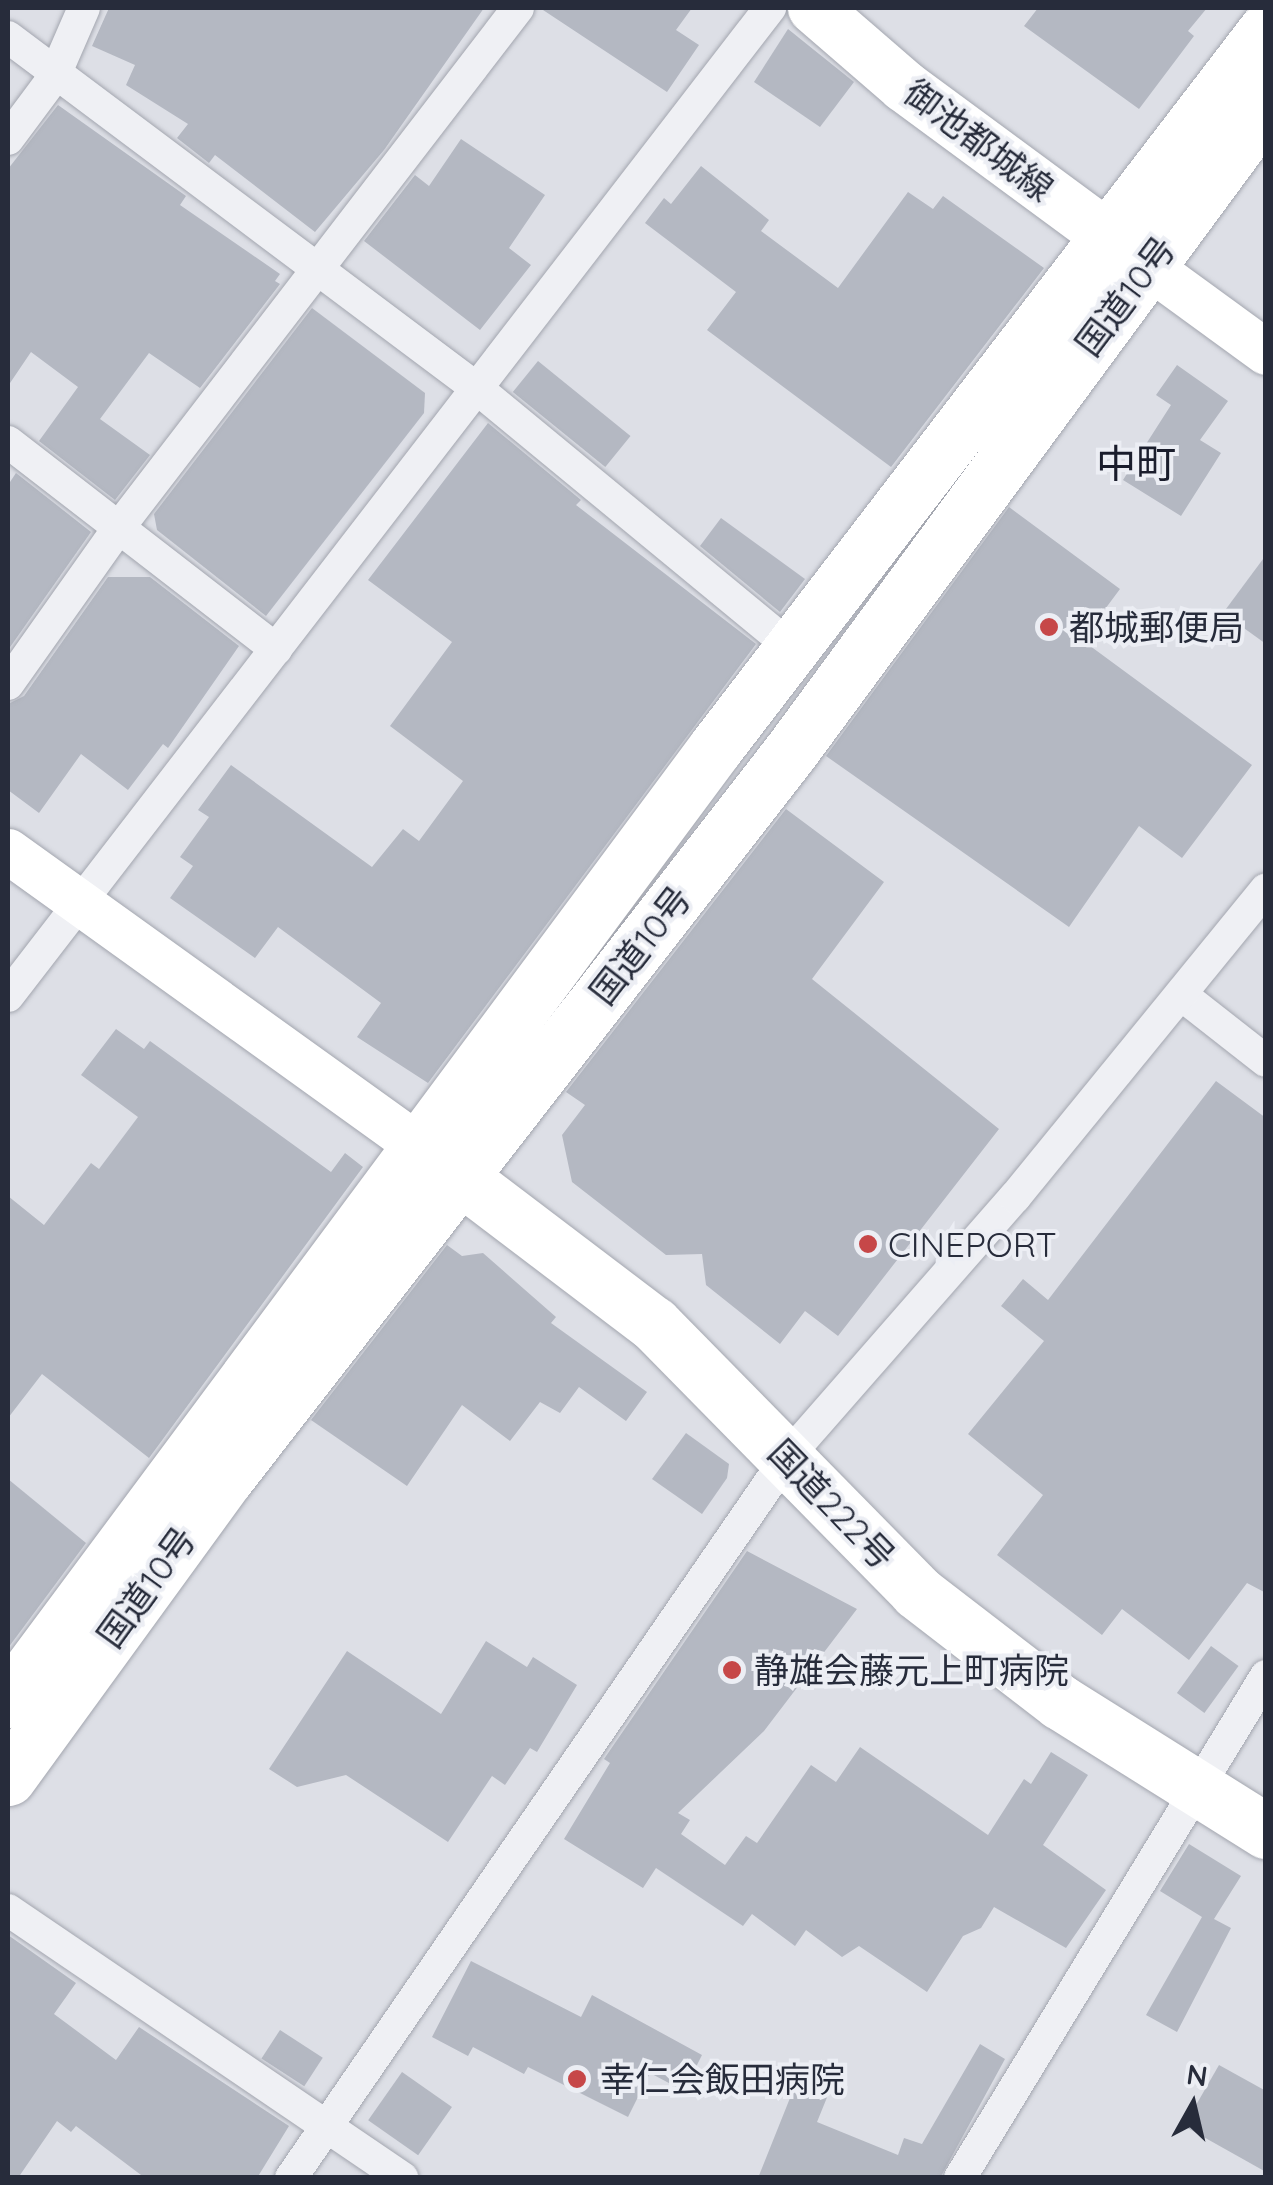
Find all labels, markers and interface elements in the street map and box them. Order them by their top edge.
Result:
street label: 御池都城線 [896,71,1062,209]
street label: 国道10号 [1066,228,1184,364]
district label: 中町 [1096,439,1176,487]
place label: 都城郵便局 [1069,606,1244,648]
marker: 都城郵便局 [1038,616,1060,638]
street label: 国道10号 [581,877,699,1013]
place label: CINEPORT [888,1223,1057,1265]
marker: CINEPORT [857,1233,879,1255]
street label: 国道222号 [760,1431,904,1577]
street label: 国道10号 [88,1519,204,1655]
place label: 静雄会藤元上町病院 [754,1649,1069,1691]
marker: 静雄会藤元上町病院 [719,1657,745,1683]
north arrow [1143,2055,1243,2155]
text: N [1185,2056,1210,2094]
place label: 幸仁会飯田病院 [600,2058,845,2100]
marker: 幸仁会飯田病院 [564,2066,590,2092]

